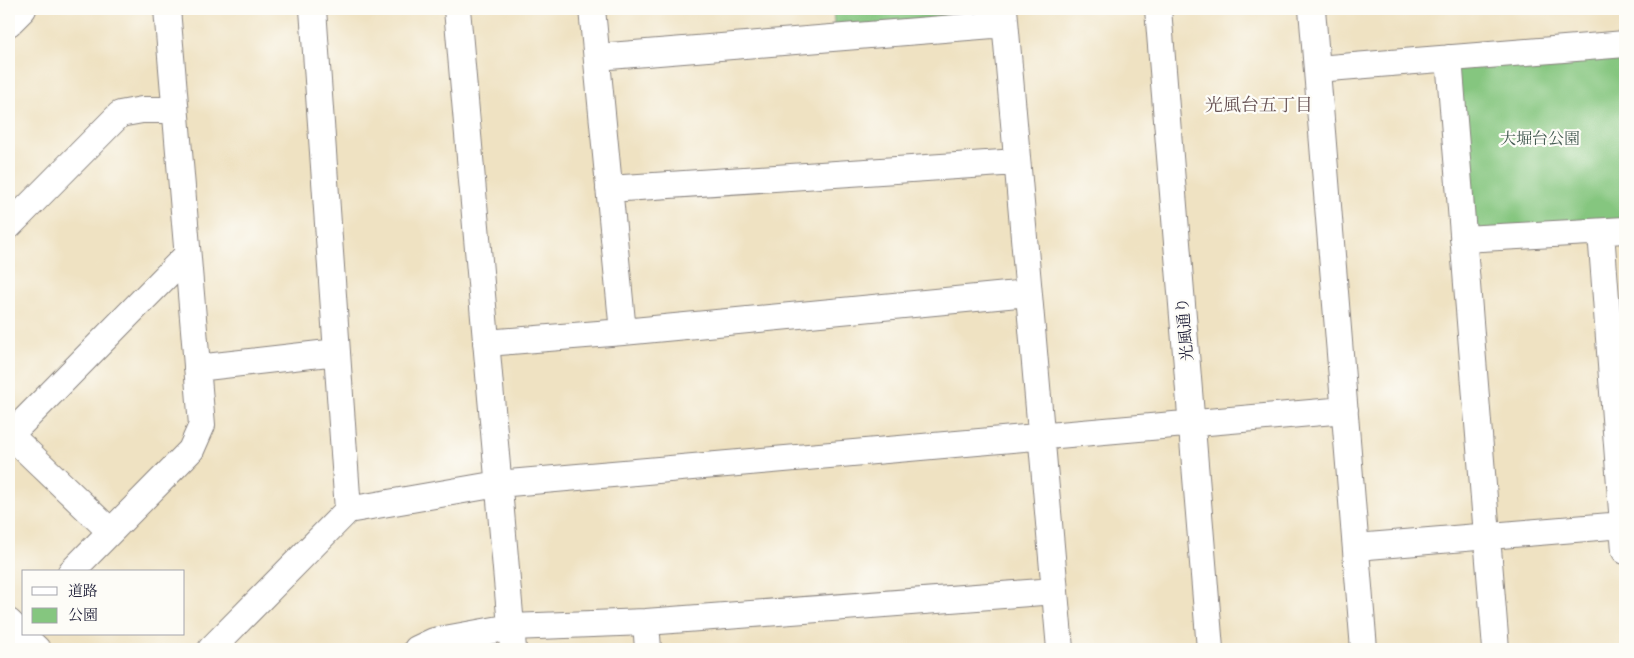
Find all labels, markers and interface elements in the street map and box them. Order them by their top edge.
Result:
district label: 光風台五丁目 [1205,94,1313,117]
park label: 大堀台公園 [1500,129,1580,149]
street label: 光風通り [1172,296,1198,362]
legend [22,570,185,636]
text: 道路 [68,582,98,601]
text: 公園 [68,606,98,625]

